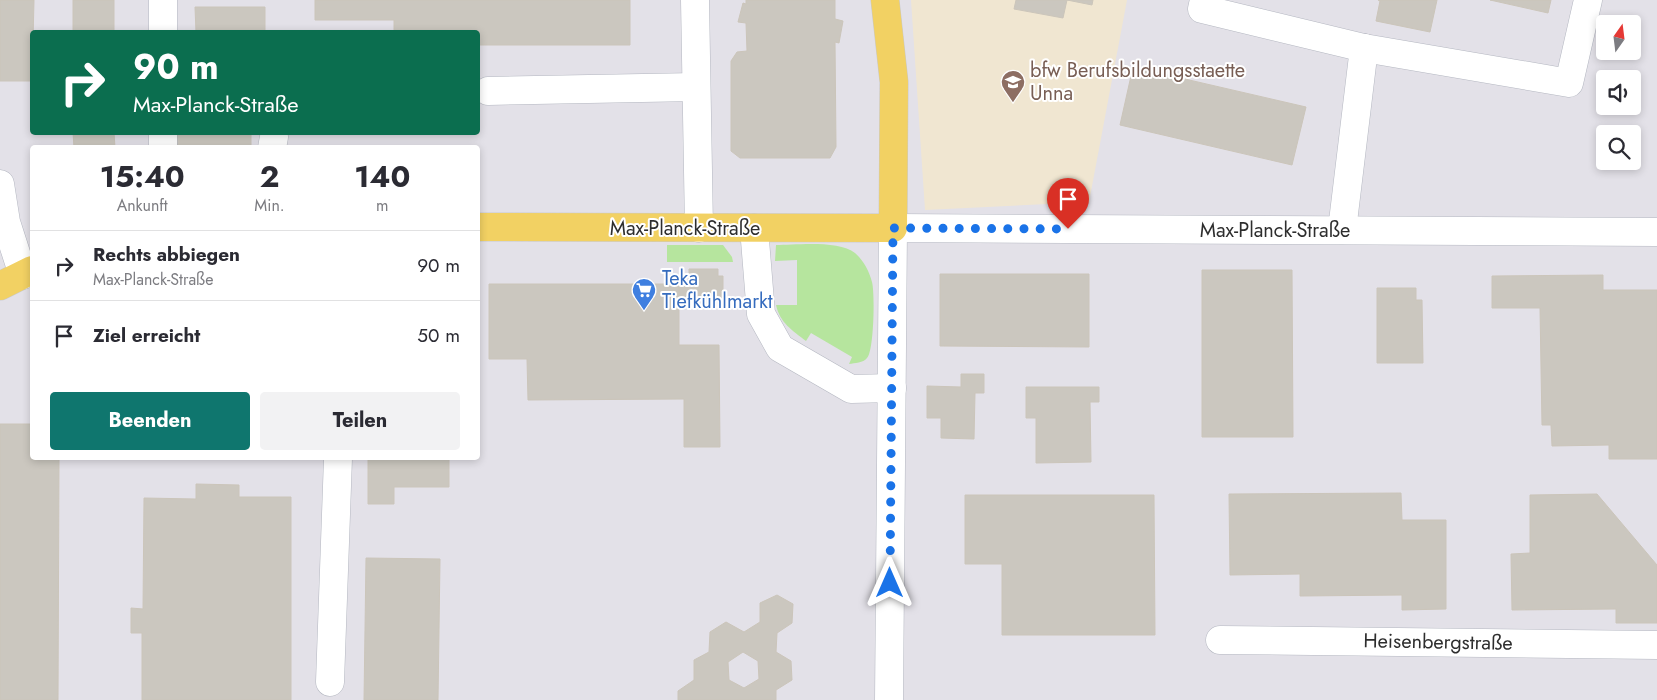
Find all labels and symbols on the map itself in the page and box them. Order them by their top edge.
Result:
north arrow [1596,15,1641,60]
place label: bfw Berufsbildungsstaette Unna [1030,56,1245,108]
school or university icon: bfw Berufsbildungsstaette Unna [1000,69,1026,103]
pin [1047,178,1089,229]
street label: Max-Planck-Straße [610,214,760,243]
street label: Max-Planck-Straße [1200,216,1350,245]
place label: Teka Tiefkühlmarkt [662,264,773,316]
supermarket icon: Teka Tiefkühlmarkt [631,277,657,311]
position arrow [863,556,915,608]
street label: Heisenbergstraße [1363,626,1513,658]

